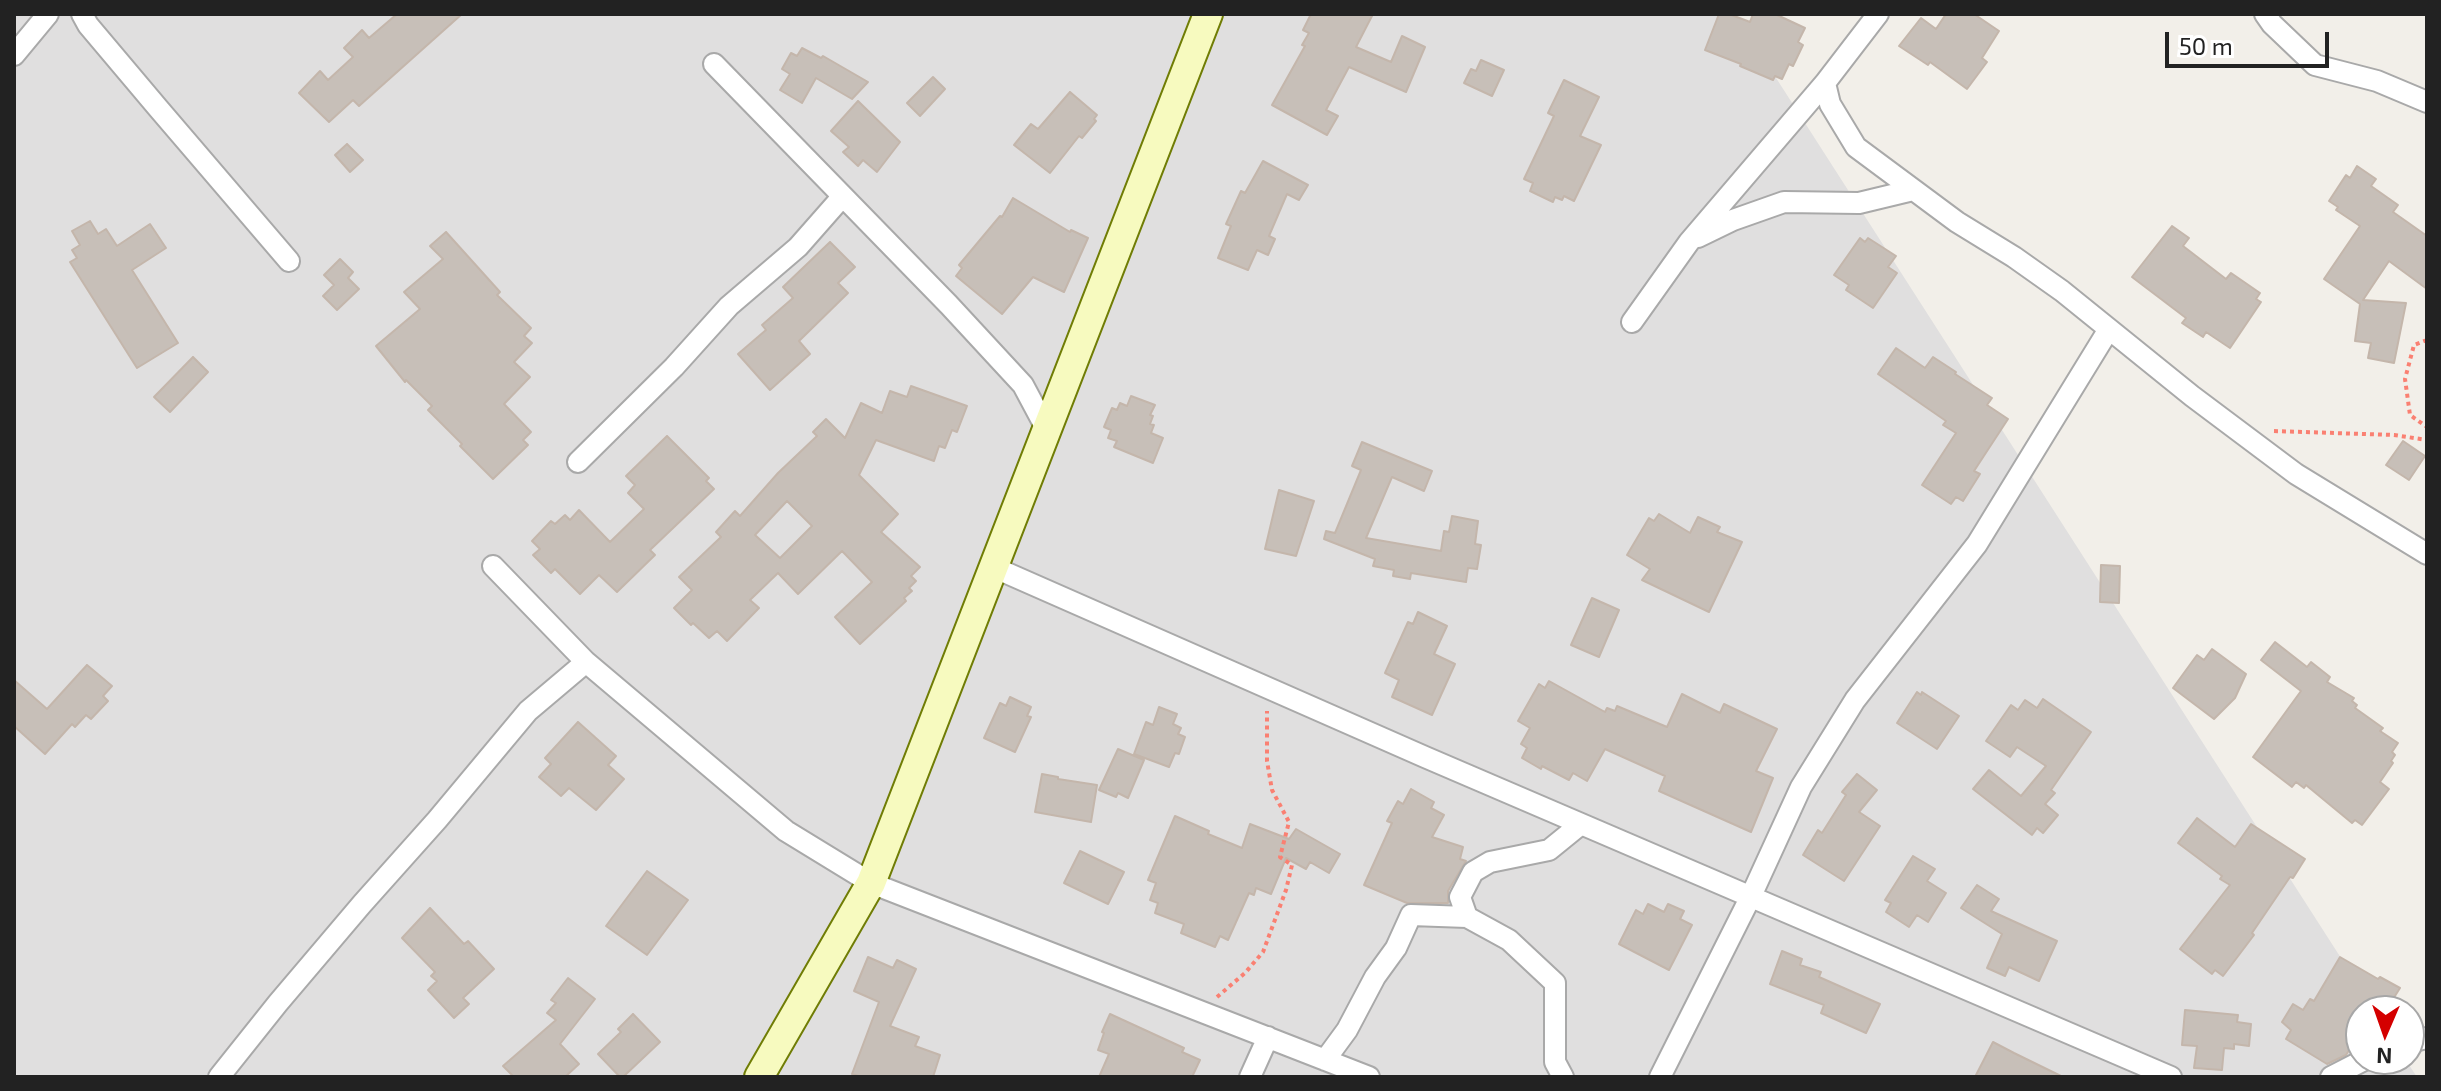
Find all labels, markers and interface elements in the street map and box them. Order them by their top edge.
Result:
scale bar [2169,16,2333,66]
text: 50 m [2179,31,2233,60]
north arrow [2345,995,2425,1075]
text: N [2376,1044,2393,1070]

